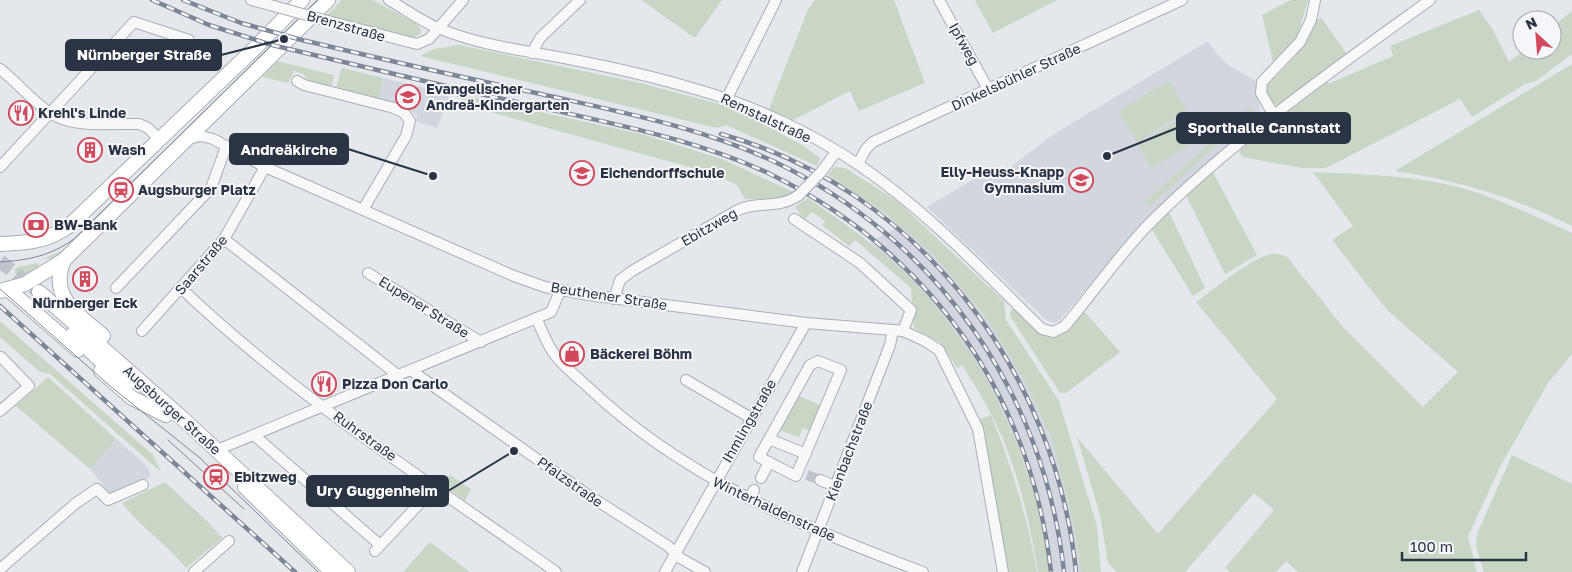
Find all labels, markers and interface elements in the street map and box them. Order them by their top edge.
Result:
street label: Brenzstraße [305,6,387,45]
north arrow [1512,10,1562,60]
text: N [1523,13,1540,33]
street label: Ipfweg [946,19,983,68]
street label: Dinkelsbühler Straße [948,39,1083,114]
callout: Nürnberger Straße [66,40,221,70]
text: Nürnberger Straße [77,45,211,63]
place label: Evangelischer Andreä-Kindergarten [426,80,569,113]
school or university icon: Evangelischer Andreä-Kindergarten [395,84,421,110]
street label: Remstalstraße [718,89,814,146]
restaurant icon: Krehl's Linde [8,100,34,126]
place label: Krehl's Linde [38,104,126,121]
callout: Sporthalle Cannstatt [1177,113,1350,143]
text: Sporthalle Cannstatt [1187,118,1341,136]
callout: Andreäkirche [230,134,348,164]
building icon: Wash [77,137,103,163]
text: Andreäkirche [240,140,338,158]
place label: Wash [108,141,146,158]
school or university icon: Eichendorffschule [569,160,595,186]
place label: Elly-Heuss-Knapp Gymnasium [940,163,1064,196]
place label: Eichendorffschule [600,164,725,181]
school or university icon: Elly-Heuss-Knapp Gymnasium [1068,167,1094,193]
station icon: Augsburger Platz [108,177,134,203]
place label: Augsburger Platz [138,181,256,198]
street label: Ebitzweg [678,204,740,249]
bank icon: BW-Bank [23,212,49,238]
place label: BW-Bank [54,216,118,233]
street label: Saarstraße [171,231,231,298]
building icon: Nürnberger Eck [72,266,98,292]
street label: Eupener Straße [376,272,473,341]
street label: Beuthener Straße [550,278,669,313]
place label: Nürnberger Eck [32,294,138,311]
shop icon: Bäckerei Böhm [559,341,585,367]
place label: Bäckerei Böhm [590,345,692,362]
street label: Augsburger Straße [120,361,225,458]
restaurant icon: Pizza Don Carlo [311,371,337,397]
place label: Pizza Don Carlo [342,375,448,392]
street label: Ihmlingstraße [718,376,779,465]
street label: Kienbachstraße [822,399,875,503]
street label: Ruhrstraße [330,407,400,464]
street label: Pfalzstraße [534,453,606,510]
station icon: Ebitzweg [203,464,229,490]
place label: Ebitzweg [234,468,297,485]
street label: Winterhaldenstraße [710,473,838,544]
callout: Ury Guggenheim [307,476,448,506]
text: Ury Guggenheim [316,481,438,499]
scale bar [1402,530,1526,562]
text: 100 m [1410,537,1453,555]

